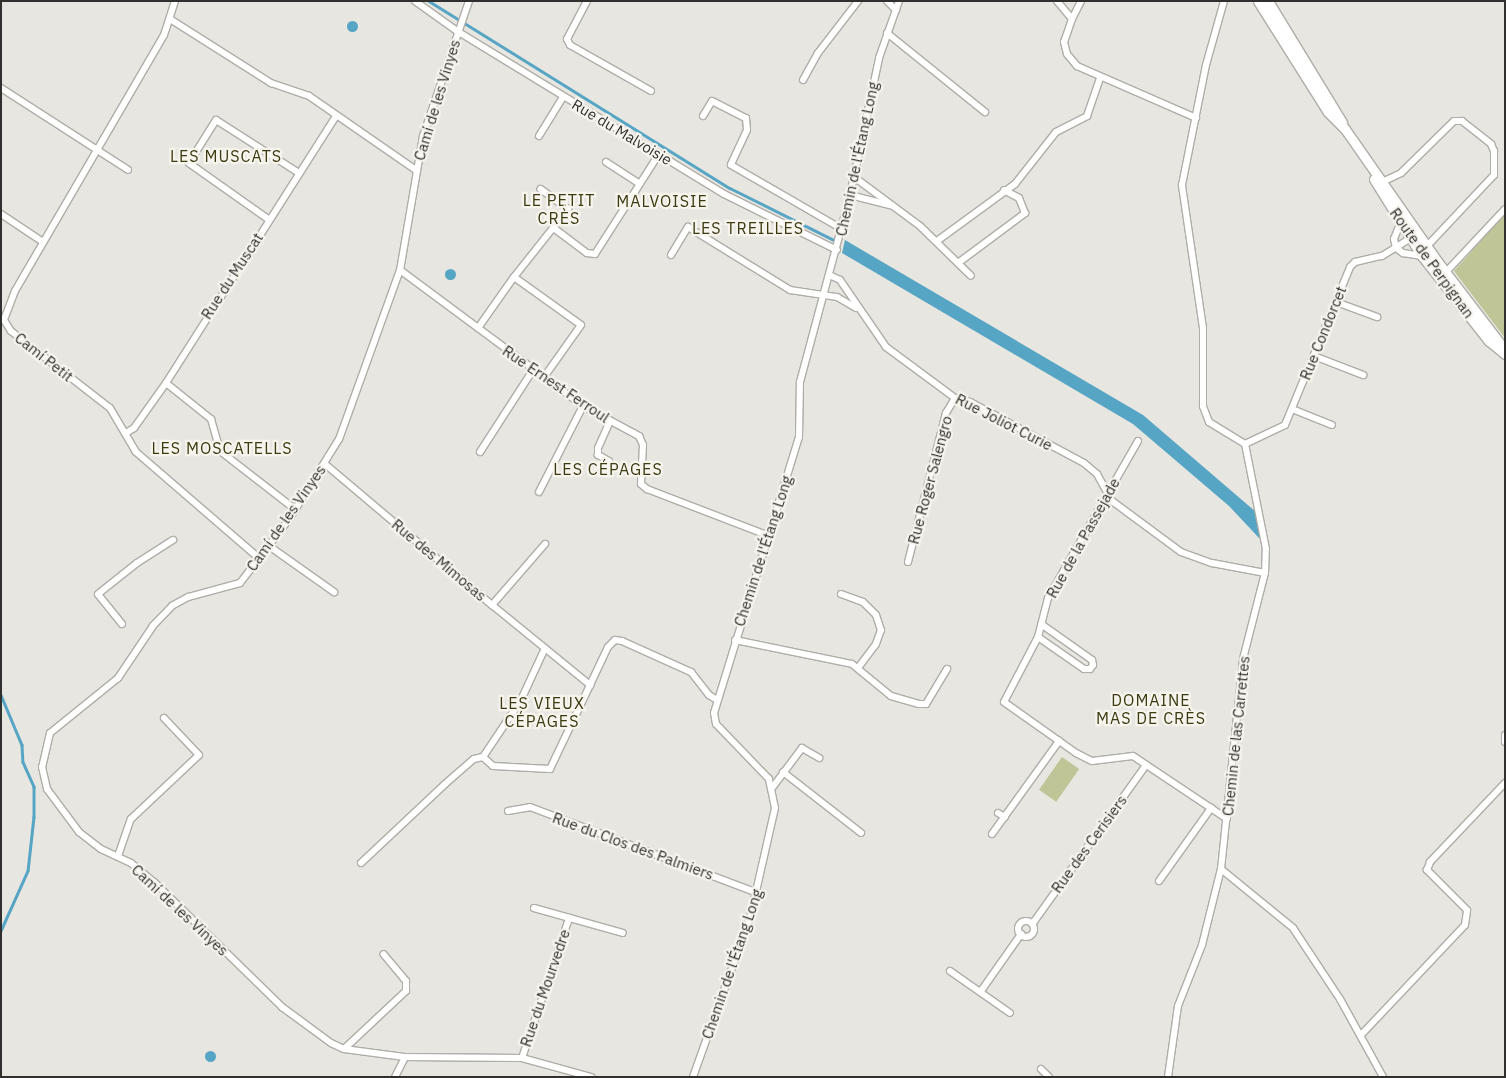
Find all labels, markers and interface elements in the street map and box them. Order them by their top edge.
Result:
street label: Camí de les Vinyes [410,37,464,163]
street label: Chemin de l'Étang Long [832,80,882,238]
street label: Rue du Malvoisie [569,95,675,169]
district label: LES MUSCATS [169,146,283,166]
district label: LE PETIT CRÈS [522,190,596,228]
district label: MALVOISIE [615,191,709,211]
street label: Route de Perpignan [1386,204,1478,322]
district label: LES TREILLES [690,218,806,238]
street label: Rue du Muscat [197,229,267,323]
street label: Rue Condorcet [1296,283,1350,383]
street label: Camí Petit [11,329,77,385]
street label: Rue Ernest Ferroul [499,342,613,426]
street label: Rue Joliot Curie [953,390,1055,454]
street label: Rue Roger Salengro [904,414,956,546]
district label: LES MOSCATELLS [150,438,294,458]
district label: LES CÉPAGES [552,459,664,479]
street label: Camí de les Vinyes [243,461,329,575]
street label: Chemin de l'Étang Long [730,473,796,629]
street label: Rue de la Passejade [1043,475,1123,601]
street label: Rue des Mimosas [388,515,490,605]
street label: Chemin de las Carrettes [1219,655,1253,817]
district label: DOMAINE MAS DE CRÈS [1095,690,1207,728]
district label: LES VIEUX CÉPAGES [498,693,586,731]
street label: Rue des Cerisiers [1047,792,1131,896]
street label: Rue du Clos des Palmiers [550,808,716,884]
street label: Camí de les Vinyes [128,861,232,959]
street label: Chemin de l'Étang Long [698,887,766,1041]
street label: Rue du Mourvedre [516,927,574,1049]

